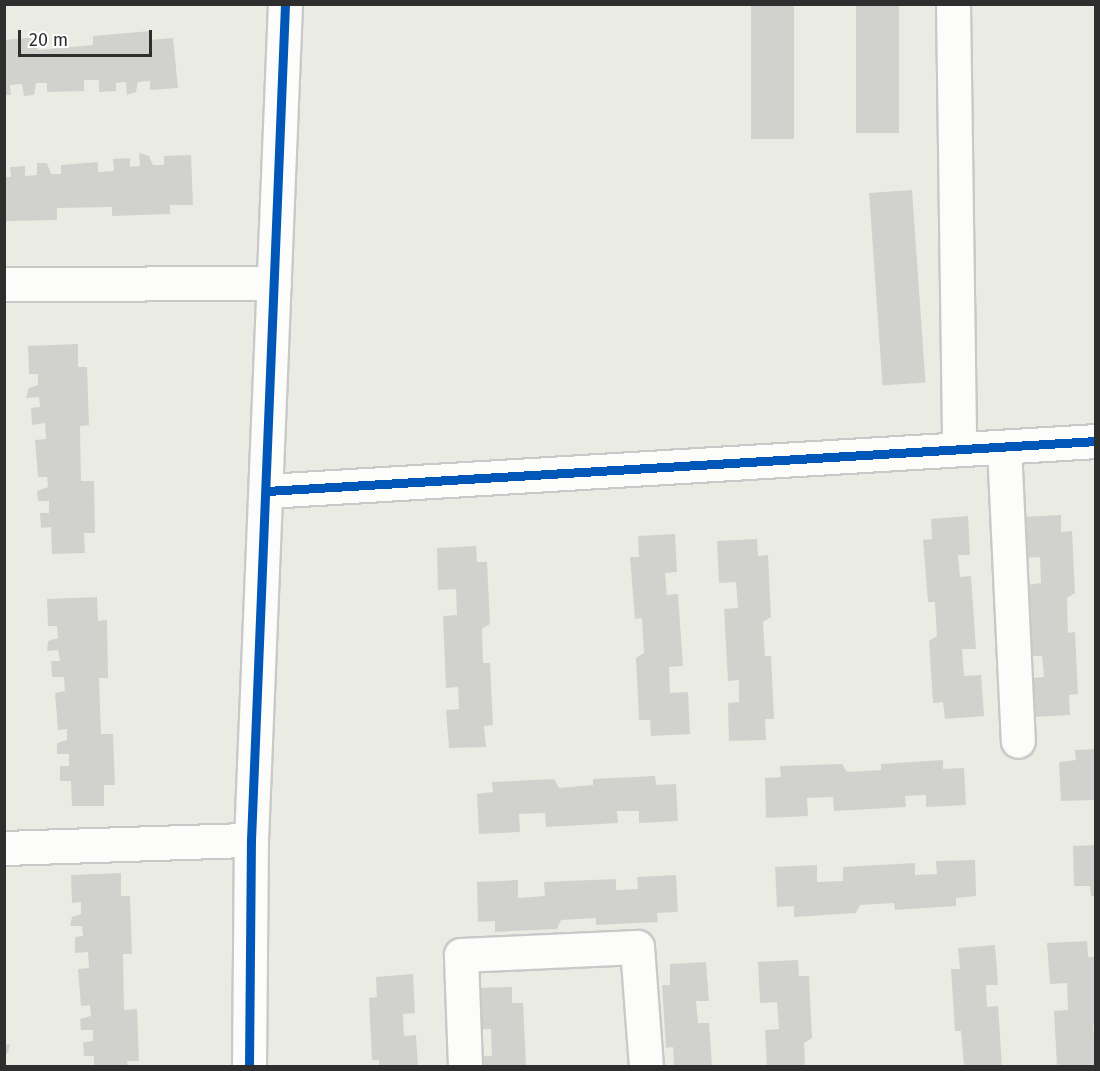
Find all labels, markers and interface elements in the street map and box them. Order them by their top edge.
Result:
scale bar [21,18,154,56]
text: 20 m [29,29,68,51]

